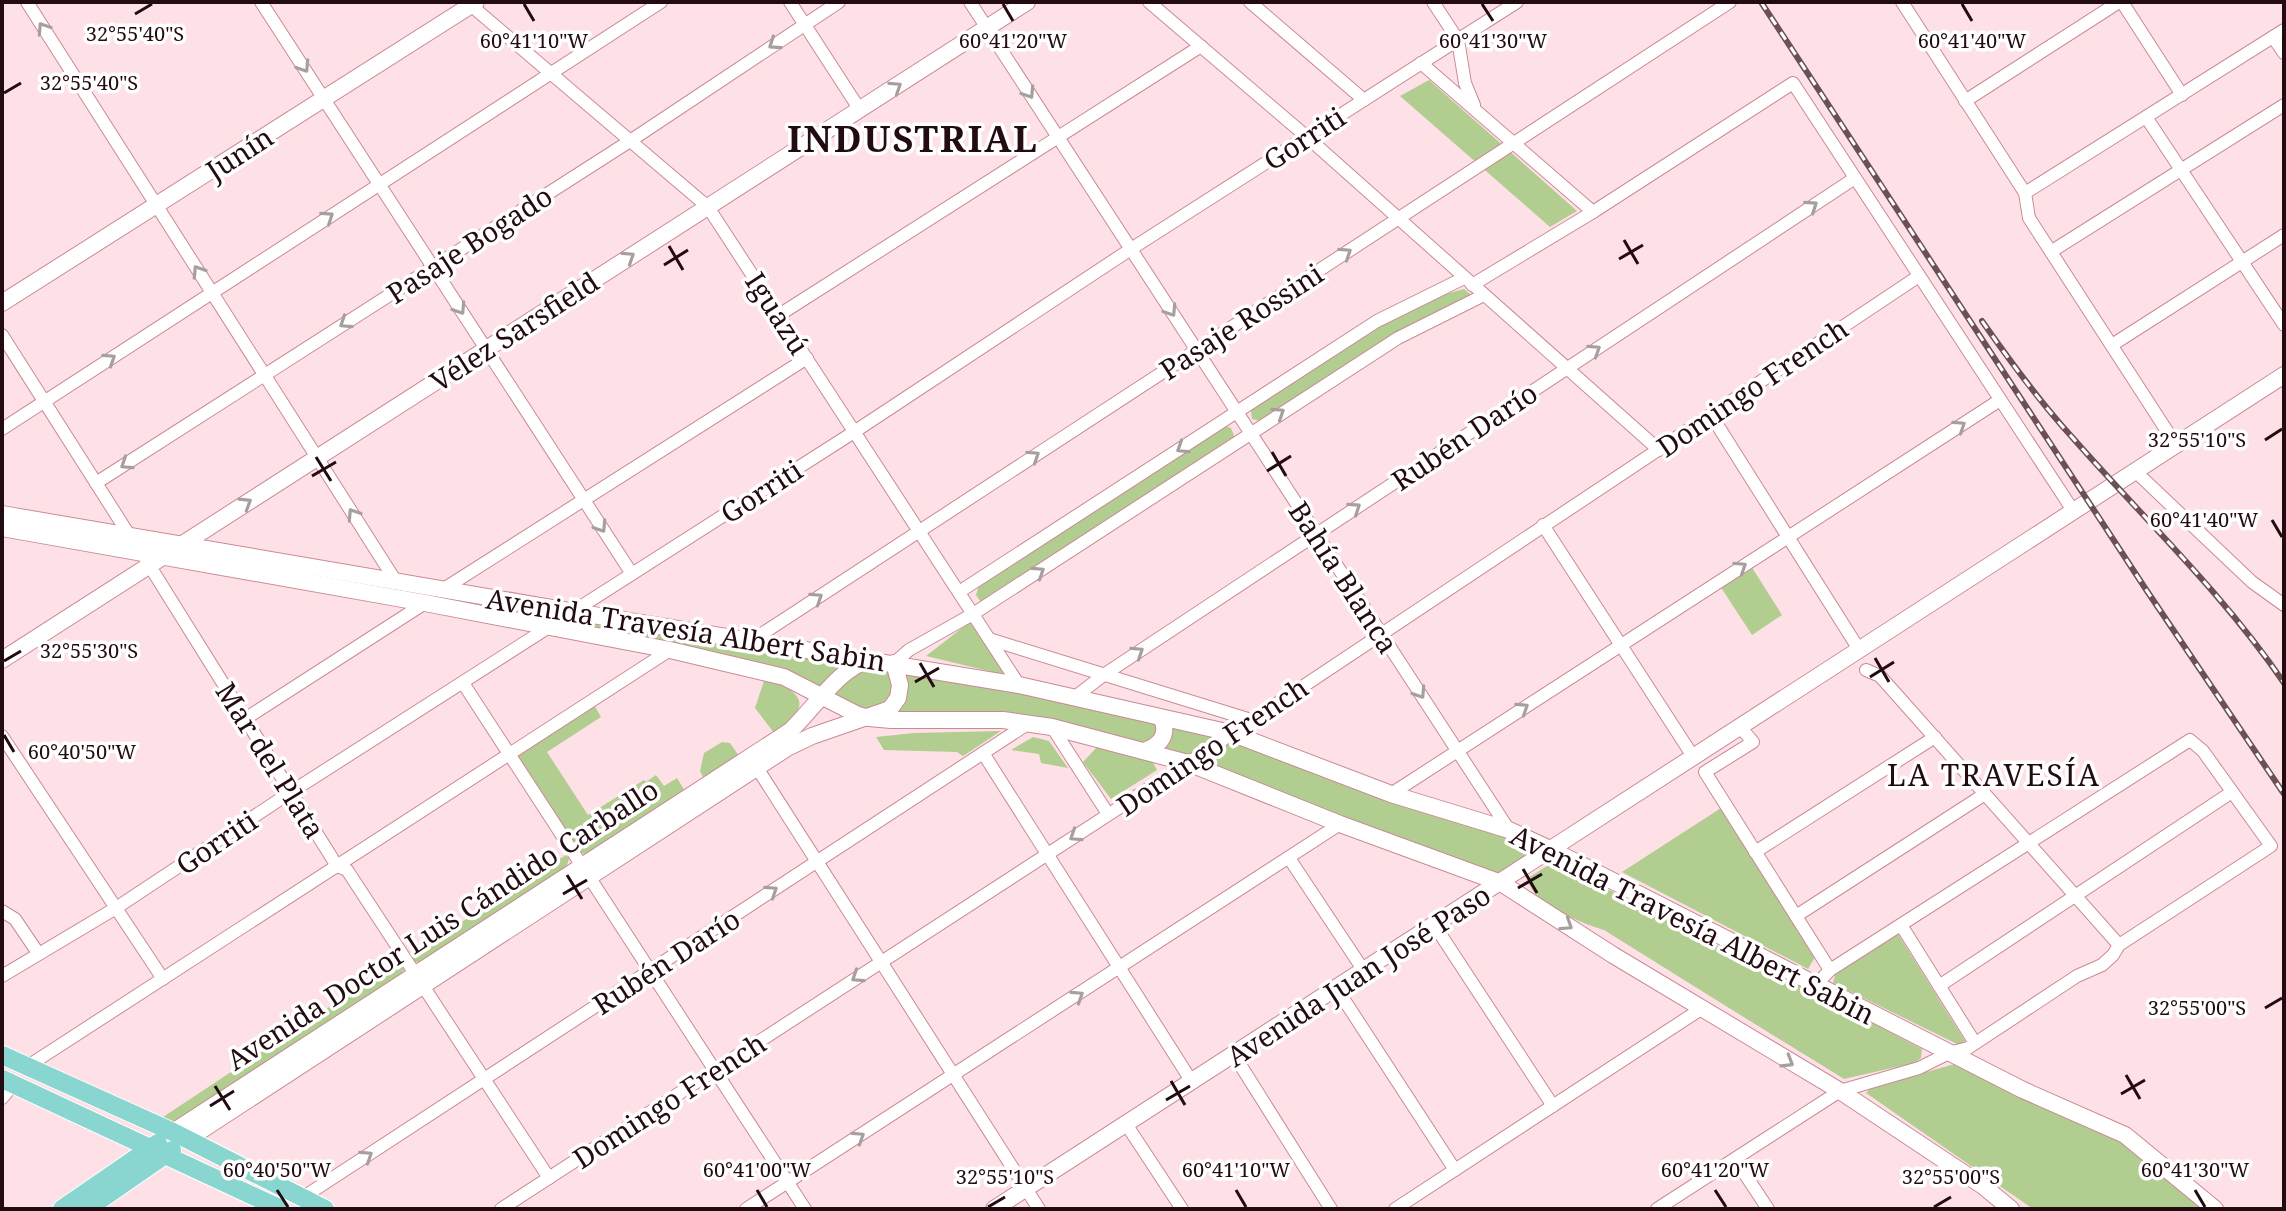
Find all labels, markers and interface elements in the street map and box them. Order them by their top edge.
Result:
text: 32°55'40"S [86,20,184,47]
one-way arrow [38,23,53,37]
text: 60°41'10"W [480,27,588,54]
text: 60°41'20"W [959,27,1067,54]
text: 60°41'30"W [1439,27,1547,54]
text: 60°41'40"W [1918,27,2026,54]
one-way arrow [768,35,783,50]
one-way arrow [294,59,309,73]
text: 32°55'40"S [40,69,138,96]
one-way arrow [887,81,901,96]
one-way arrow [1020,84,1035,99]
street label: Gorriti [1256,97,1352,179]
district label: INDUSTRIAL [787,114,1039,163]
street label: Junín [197,117,280,189]
street label: Pasaje Bogado [379,176,559,312]
one-way arrow [1804,201,1818,216]
one-way arrow [319,212,333,227]
one-way arrow [1337,247,1351,262]
one-way arrow [621,251,635,266]
street label: Pasaje Rossini [1152,254,1330,388]
street label: Vélez Sarsfield [422,262,606,400]
street label: Iguazú [737,264,819,362]
one-way arrow [193,265,208,280]
one-way arrow [451,300,466,315]
one-way arrow [1162,302,1177,317]
street label: Domingo French [1649,309,1855,465]
one-way arrow [339,314,353,329]
one-way arrow [1587,344,1601,359]
one-way arrow [101,354,116,369]
street label: Rubén Darío [1384,373,1544,499]
one-way arrow [1270,408,1285,423]
one-way arrow [1951,421,1965,436]
text: 32°55'10"S [2148,426,2246,453]
one-way arrow [1176,438,1191,453]
street label: Gorriti [713,450,809,532]
one-way arrow [1026,451,1040,466]
one-way arrow [120,455,135,470]
street label: Bahía Blanca [1281,494,1407,660]
one-way arrow [237,497,251,512]
one-way arrow [1347,503,1361,518]
text: 60°41'40"W [2150,506,2258,533]
one-way arrow [348,508,363,523]
one-way arrow [592,519,607,533]
one-way arrow [1732,562,1747,577]
one-way arrow [1030,566,1044,581]
street label: Avenida Travesía Albert Sabin [484,579,888,679]
one-way arrow [808,593,822,608]
text: 32°55'30"S [40,637,138,664]
one-way arrow [1130,647,1144,662]
street label: Domingo French [1109,668,1315,824]
street label: Mar del Plata [208,675,334,845]
one-way arrow [1410,684,1425,699]
one-way arrow [1514,703,1528,718]
text: 60°40'50"W [28,738,136,765]
district label: LA TRAVESÍA [1887,754,2101,795]
street label: Avenida Doctor Luis Cándido Carballo [219,770,665,1078]
street label: Gorriti [168,801,264,883]
street label: Avenida Travesía Albert Sabin [1504,815,1882,1033]
one-way arrow [1070,826,1084,841]
street label: Avenida Juan José Paso [1219,875,1497,1075]
one-way arrow [764,886,778,901]
street label: Rubén Darío [585,899,747,1023]
one-way arrow [1558,916,1572,931]
one-way arrow [852,968,866,983]
one-way arrow [1069,990,1083,1005]
text: 32°55'00"S [2148,994,2246,1021]
street label: Domingo French [565,1023,773,1177]
one-way arrow [1779,1052,1794,1067]
one-way arrow [850,1132,865,1147]
one-way arrow [358,1150,373,1165]
text: 60°40'50"W [223,1156,331,1183]
text: 60°41'00"W [703,1156,811,1183]
text: 60°41'10"W [1182,1156,1290,1183]
text: 60°41'20"W [1661,1156,1769,1183]
text: 60°41'30"W [2141,1156,2249,1183]
text: 32°55'10"S [956,1163,1054,1190]
text: 32°55'00"S [1902,1163,2000,1190]

